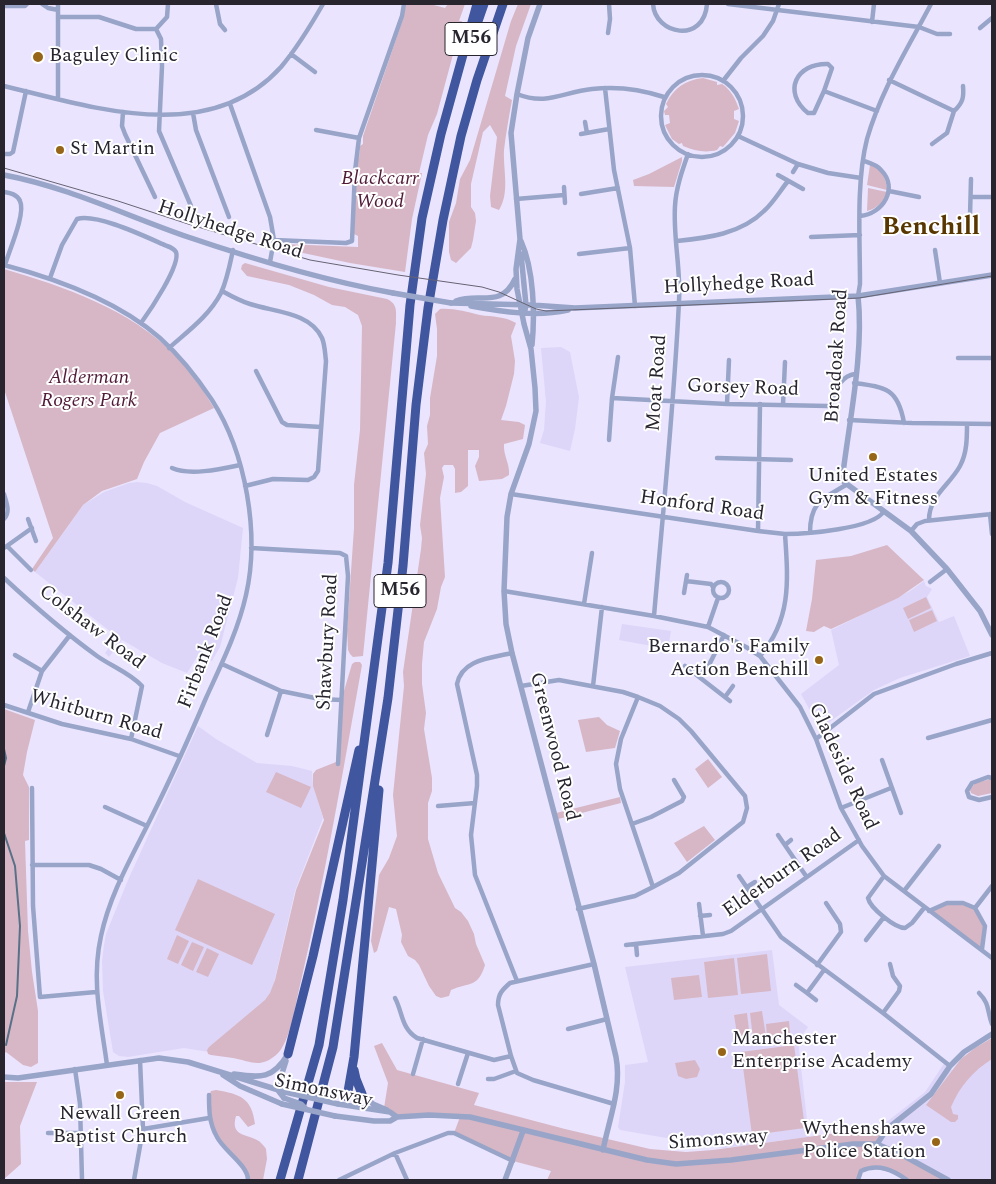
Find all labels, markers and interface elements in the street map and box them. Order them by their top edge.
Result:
road number: M56 [445,22,497,56]
place label: Baguley Clinic [49,45,178,69]
marker: Baguley Clinic [31,50,45,64]
place label: St Martin [70,138,155,162]
marker: St Martin [54,144,66,156]
park label: Blackcarr Wood [341,168,419,215]
street label: Hollyhedge Road [154,196,306,266]
district label: Benchill [882,214,980,244]
street label: Hollyhedge Road [663,269,815,301]
street label: Broadoak Road [821,288,855,424]
street label: Moat Road [643,334,673,432]
park label: Alderman Rogers Park [41,367,137,414]
street label: Gorsey Road [687,375,799,403]
marker: United Estates Gym & Fitness [867,451,879,463]
place label: United Estates Gym & Fitness [808,465,938,512]
street label: Honford Road [638,486,766,528]
street label: Shawbury Road [313,573,345,711]
road number: M56 [374,574,426,608]
street label: Colshaw Road [33,580,149,676]
street label: Firbank Road [174,592,240,712]
place label: Bernardo's Family Action Benchill [648,636,809,683]
marker: Bernardo's Family Action Benchill [813,654,825,666]
street label: Greenwood Road [523,670,583,824]
street label: Whitburn Road [27,686,165,746]
street label: Gladeside Road [802,700,882,834]
street label: Elderburn Road [719,824,847,924]
place label: Manchester Enterprise Academy [732,1028,912,1075]
marker: Manchester Enterprise Academy [716,1046,728,1058]
street label: Simonsway [272,1070,374,1114]
marker: Newall Green Baptist Church [114,1089,126,1101]
place label: Newall Green Baptist Church [53,1103,187,1150]
place label: Wythenshawe Police Station [802,1118,926,1165]
street label: Simonsway [668,1126,768,1156]
marker: Wythenshawe Police Station [930,1136,942,1148]

